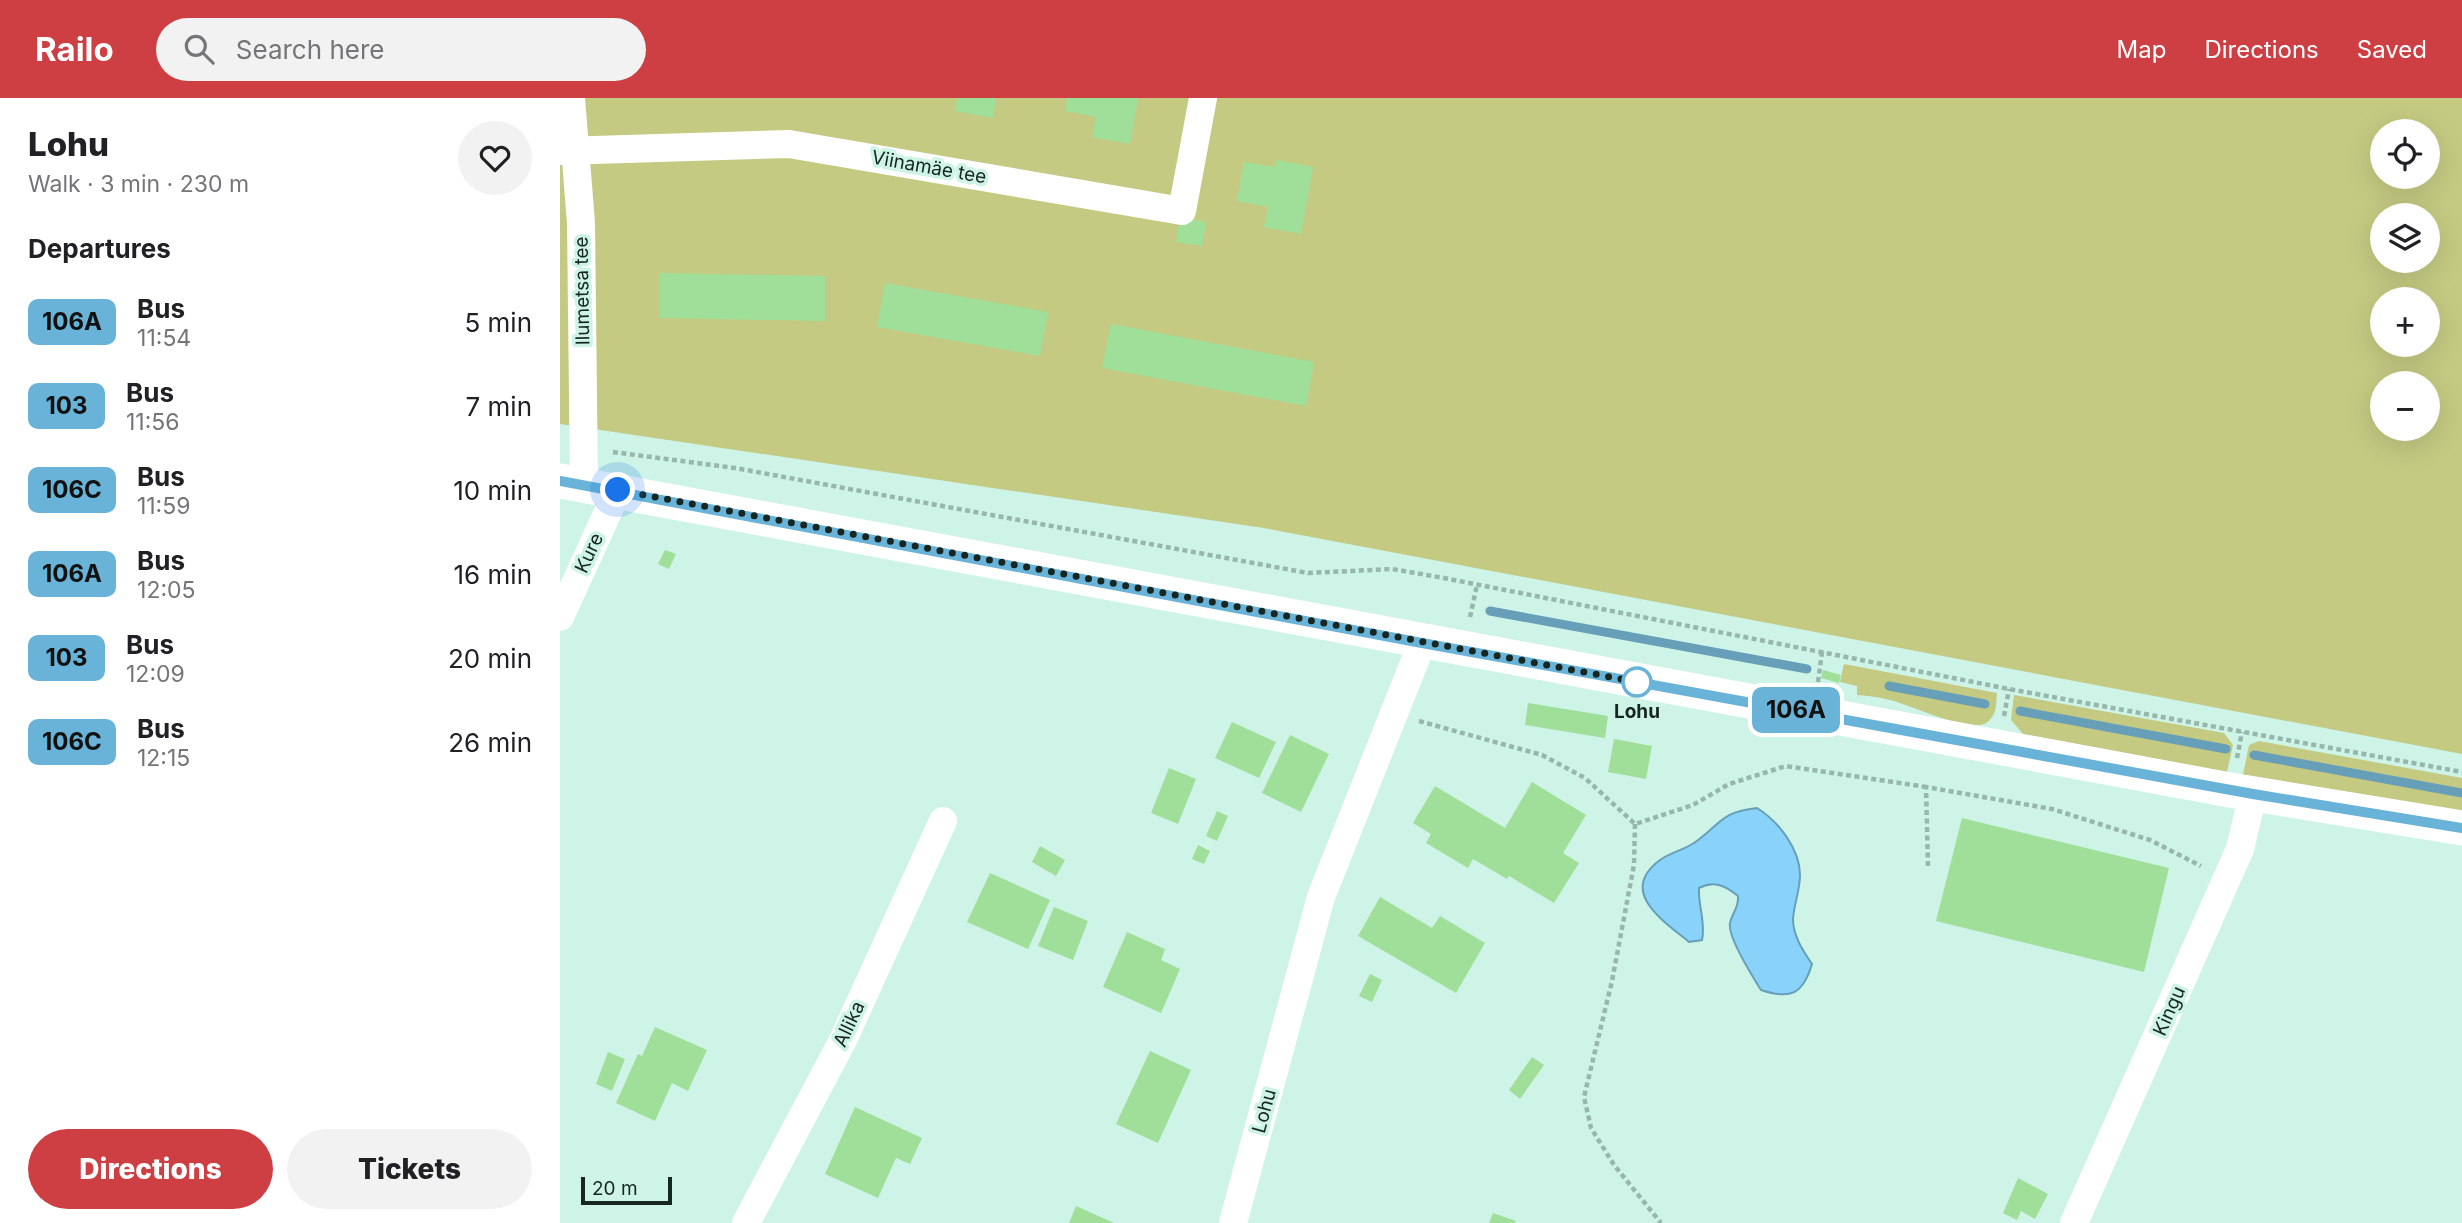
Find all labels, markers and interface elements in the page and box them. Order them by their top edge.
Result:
search box [156,18,646,81]
text: Railo [35,29,114,69]
icon: search [180,30,218,68]
text: Search here [236,34,384,65]
text: Map [2117,35,2166,64]
text: Directions [2204,35,2319,64]
text: Saved [2357,35,2427,64]
map controls [2370,119,2440,441]
button: locate [2370,119,2440,189]
button: heart [458,121,532,195]
text: Lohu [28,124,109,164]
street label: Viinamäe tee [870,146,988,188]
text: Walk · 3 min · 230 m [28,170,249,198]
button: layers [2370,203,2440,273]
text: Departures [28,233,171,264]
street label: Ilumetsa tee [570,236,594,346]
button: + [2370,287,2440,357]
text: Bus [137,293,185,324]
text: 106A [42,307,102,336]
text: 5 min [464,307,532,338]
text: 11:54 [137,324,191,352]
button: − [2370,371,2440,441]
text: Bus [126,377,174,408]
text: 103 [45,391,88,420]
text: 7 min [466,391,532,422]
text: 11:56 [126,408,180,436]
text: Bus [137,461,185,492]
your location [600,472,635,507]
text: 106C [42,475,102,504]
text: 10 min [453,475,532,506]
text: 11:59 [137,492,190,520]
street label: Kure [570,529,608,577]
text: Bus [137,545,185,576]
text: 106A [42,559,102,588]
text: 16 min [454,559,532,590]
text: 12:05 [137,576,196,604]
text: Bus [126,629,174,660]
text: 103 [45,643,88,672]
text: 20 min [448,643,532,674]
text: 12:09 [126,660,185,688]
marker: Lohu [1622,667,1652,697]
line badge: 106A [1747,687,1845,733]
text: 106A [1766,695,1826,724]
place label: Lohu [1614,700,1660,723]
text: Bus [137,713,185,744]
text: 106C [42,727,102,756]
text: 26 min [448,727,532,758]
text: 12:15 [137,744,190,772]
street label: Kingu [2148,983,2190,1039]
street label: Allika [828,997,870,1051]
street label: Lohu [1247,1086,1281,1136]
button: Directions [28,1129,273,1209]
button: Tickets [287,1129,532,1209]
scale bar [581,1174,672,1206]
text: 20 m [592,1177,638,1200]

